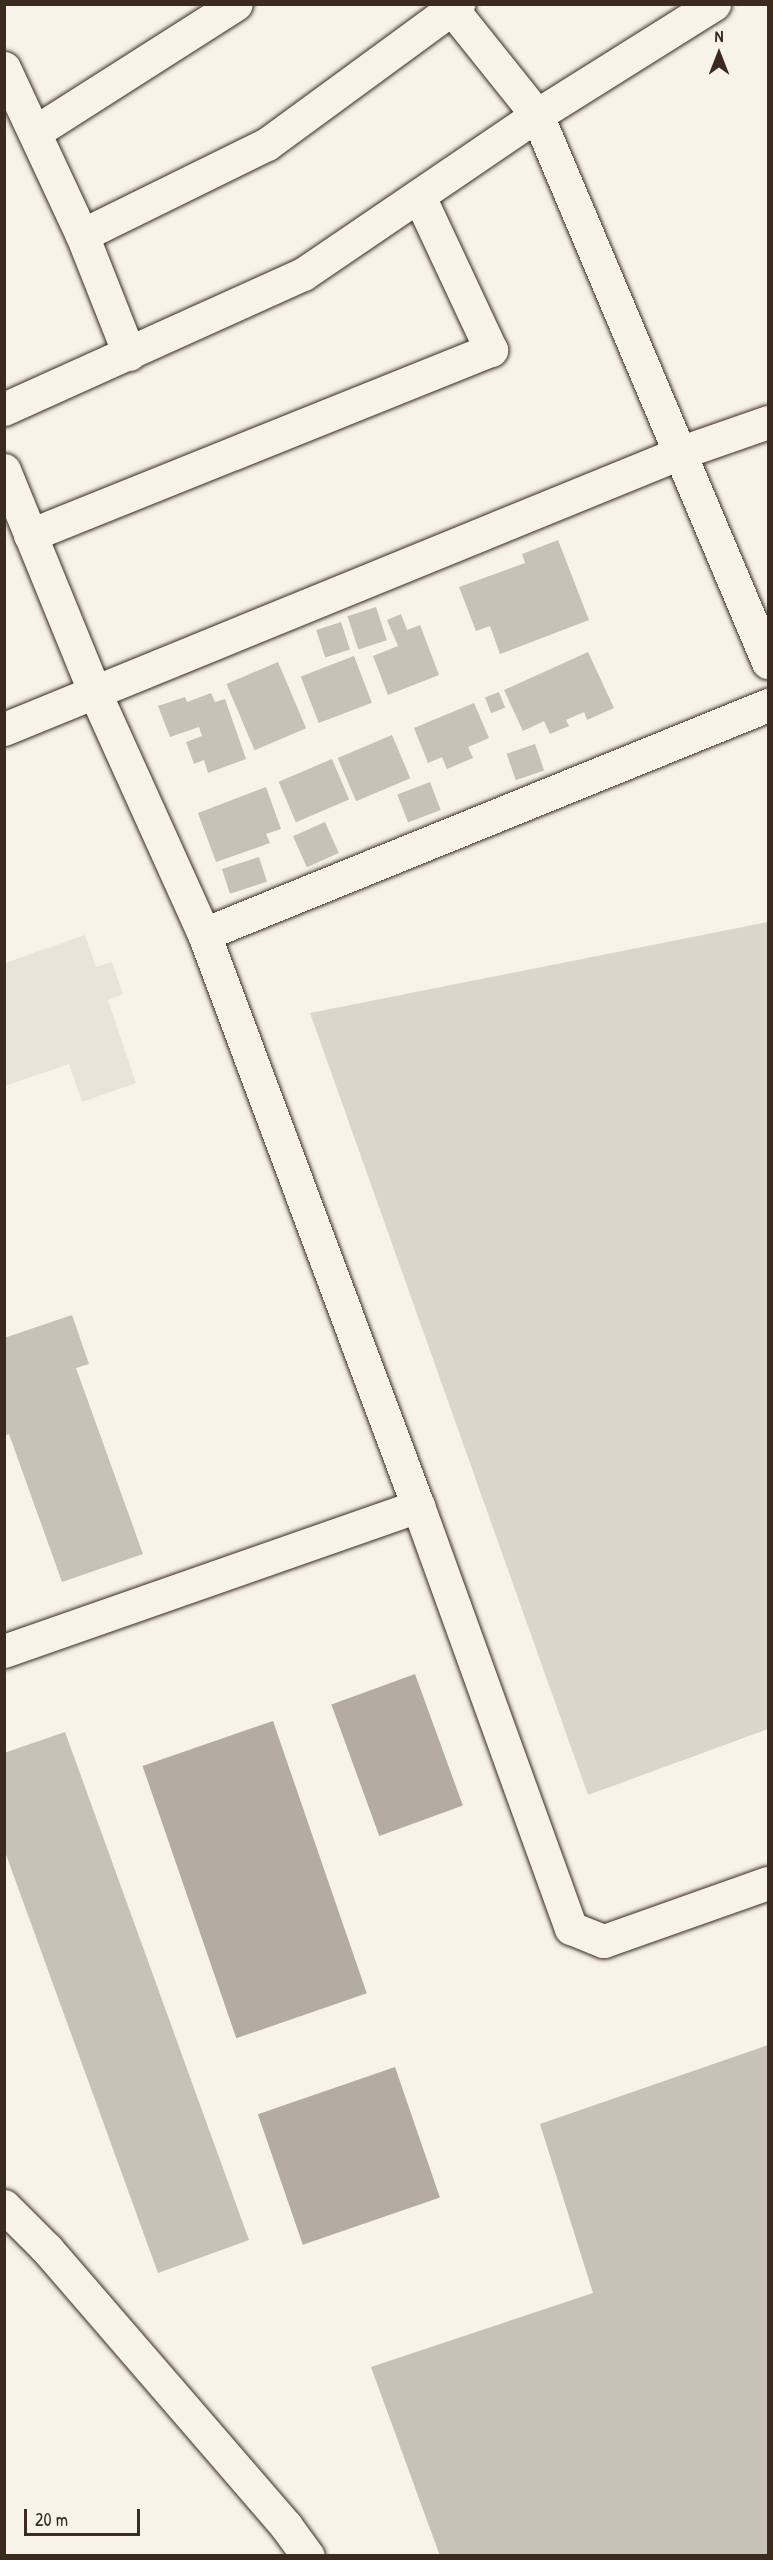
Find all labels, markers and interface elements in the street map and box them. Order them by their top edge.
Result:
north arrow [689,24,749,84]
text: N [715,25,723,47]
scale bar [27,2497,142,2535]
text: 20 m [35,2507,68,2532]

